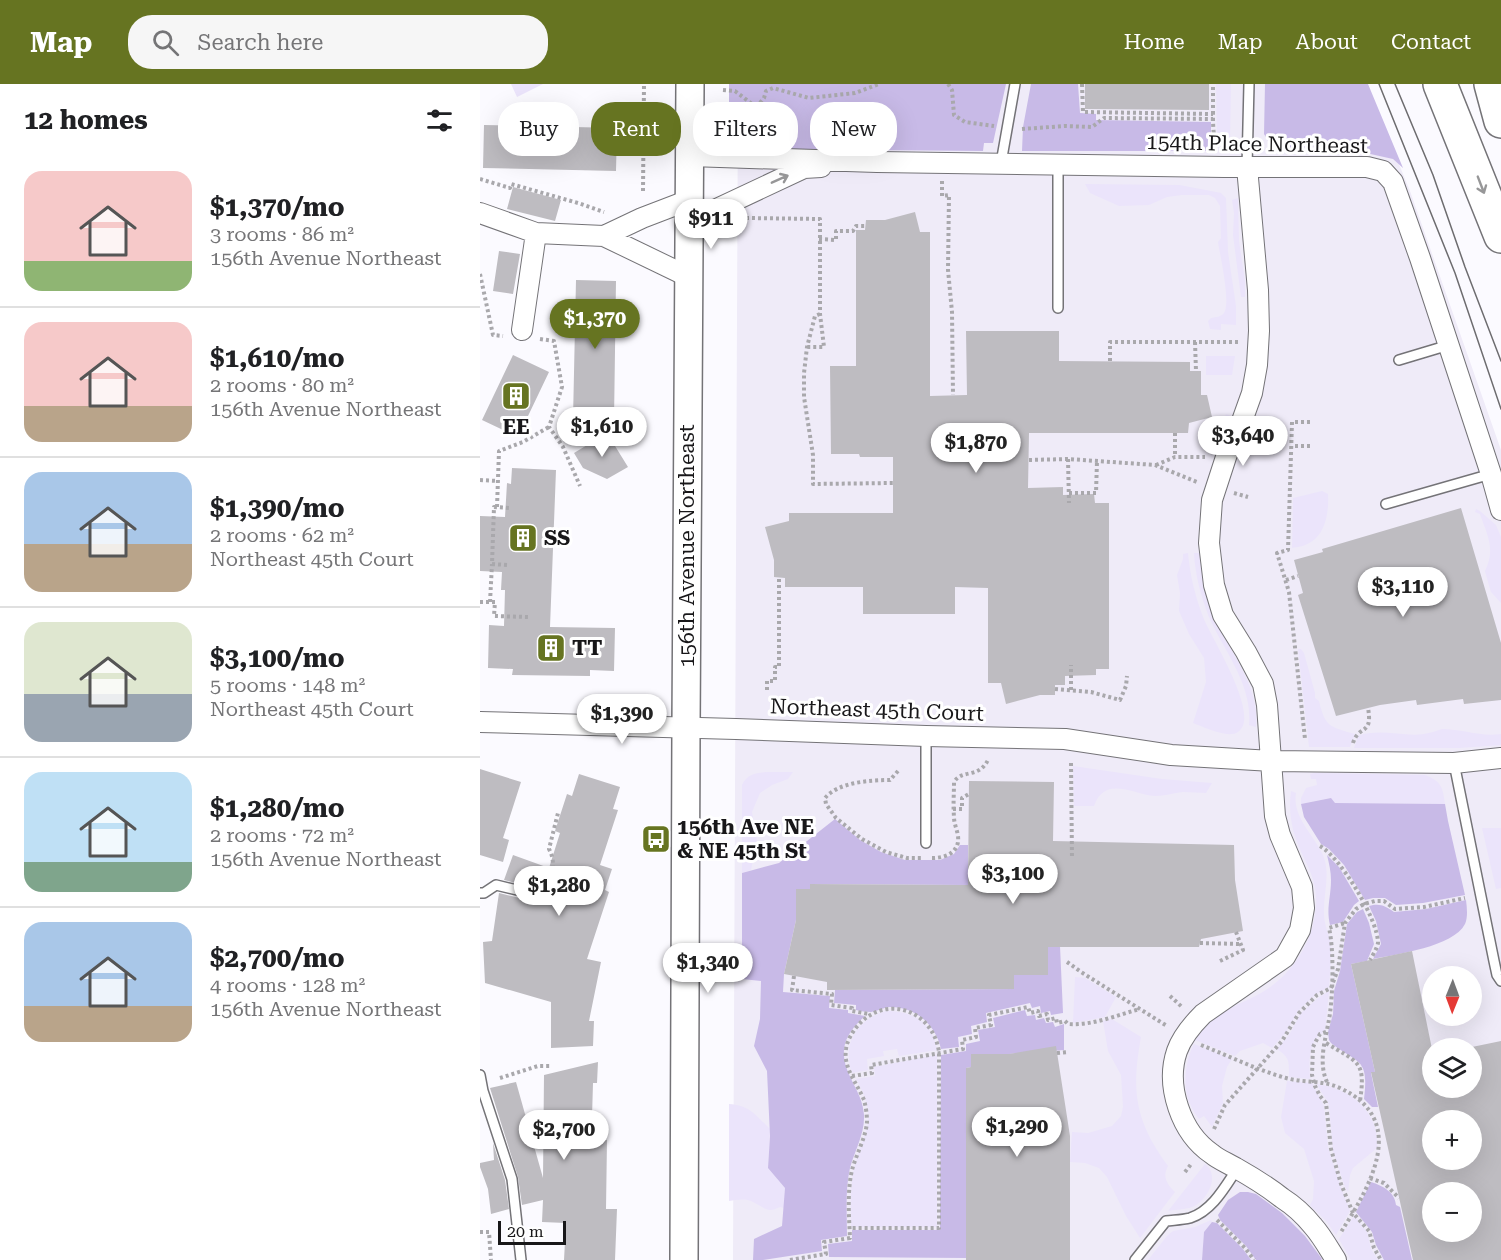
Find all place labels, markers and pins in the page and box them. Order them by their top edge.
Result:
pin: $911 [675,199,747,250]
pin: $1,370 [546,299,644,350]
building icon: EE [500,380,532,412]
pin: $1,610 [553,407,651,458]
place label: EE [502,415,530,439]
pin: $3,640 [1194,416,1292,467]
pin: $1,870 [927,423,1025,474]
building icon: SS [507,522,539,554]
place label: SS [544,526,570,550]
pin: $3,110 [1354,567,1452,618]
building icon: TT [535,632,567,664]
place label: TT [572,636,603,660]
pin: $1,390 [573,694,671,745]
place label: 156th Ave NE & NE 45th St [677,815,814,863]
bus stop icon: 156th Ave NE & NE 45th St [640,823,672,855]
pin: $3,100 [964,854,1062,905]
pin: $1,280 [510,866,608,917]
pin: $1,340 [659,943,757,994]
pin: $1,290 [968,1107,1066,1158]
pin: $2,700 [515,1110,613,1161]

